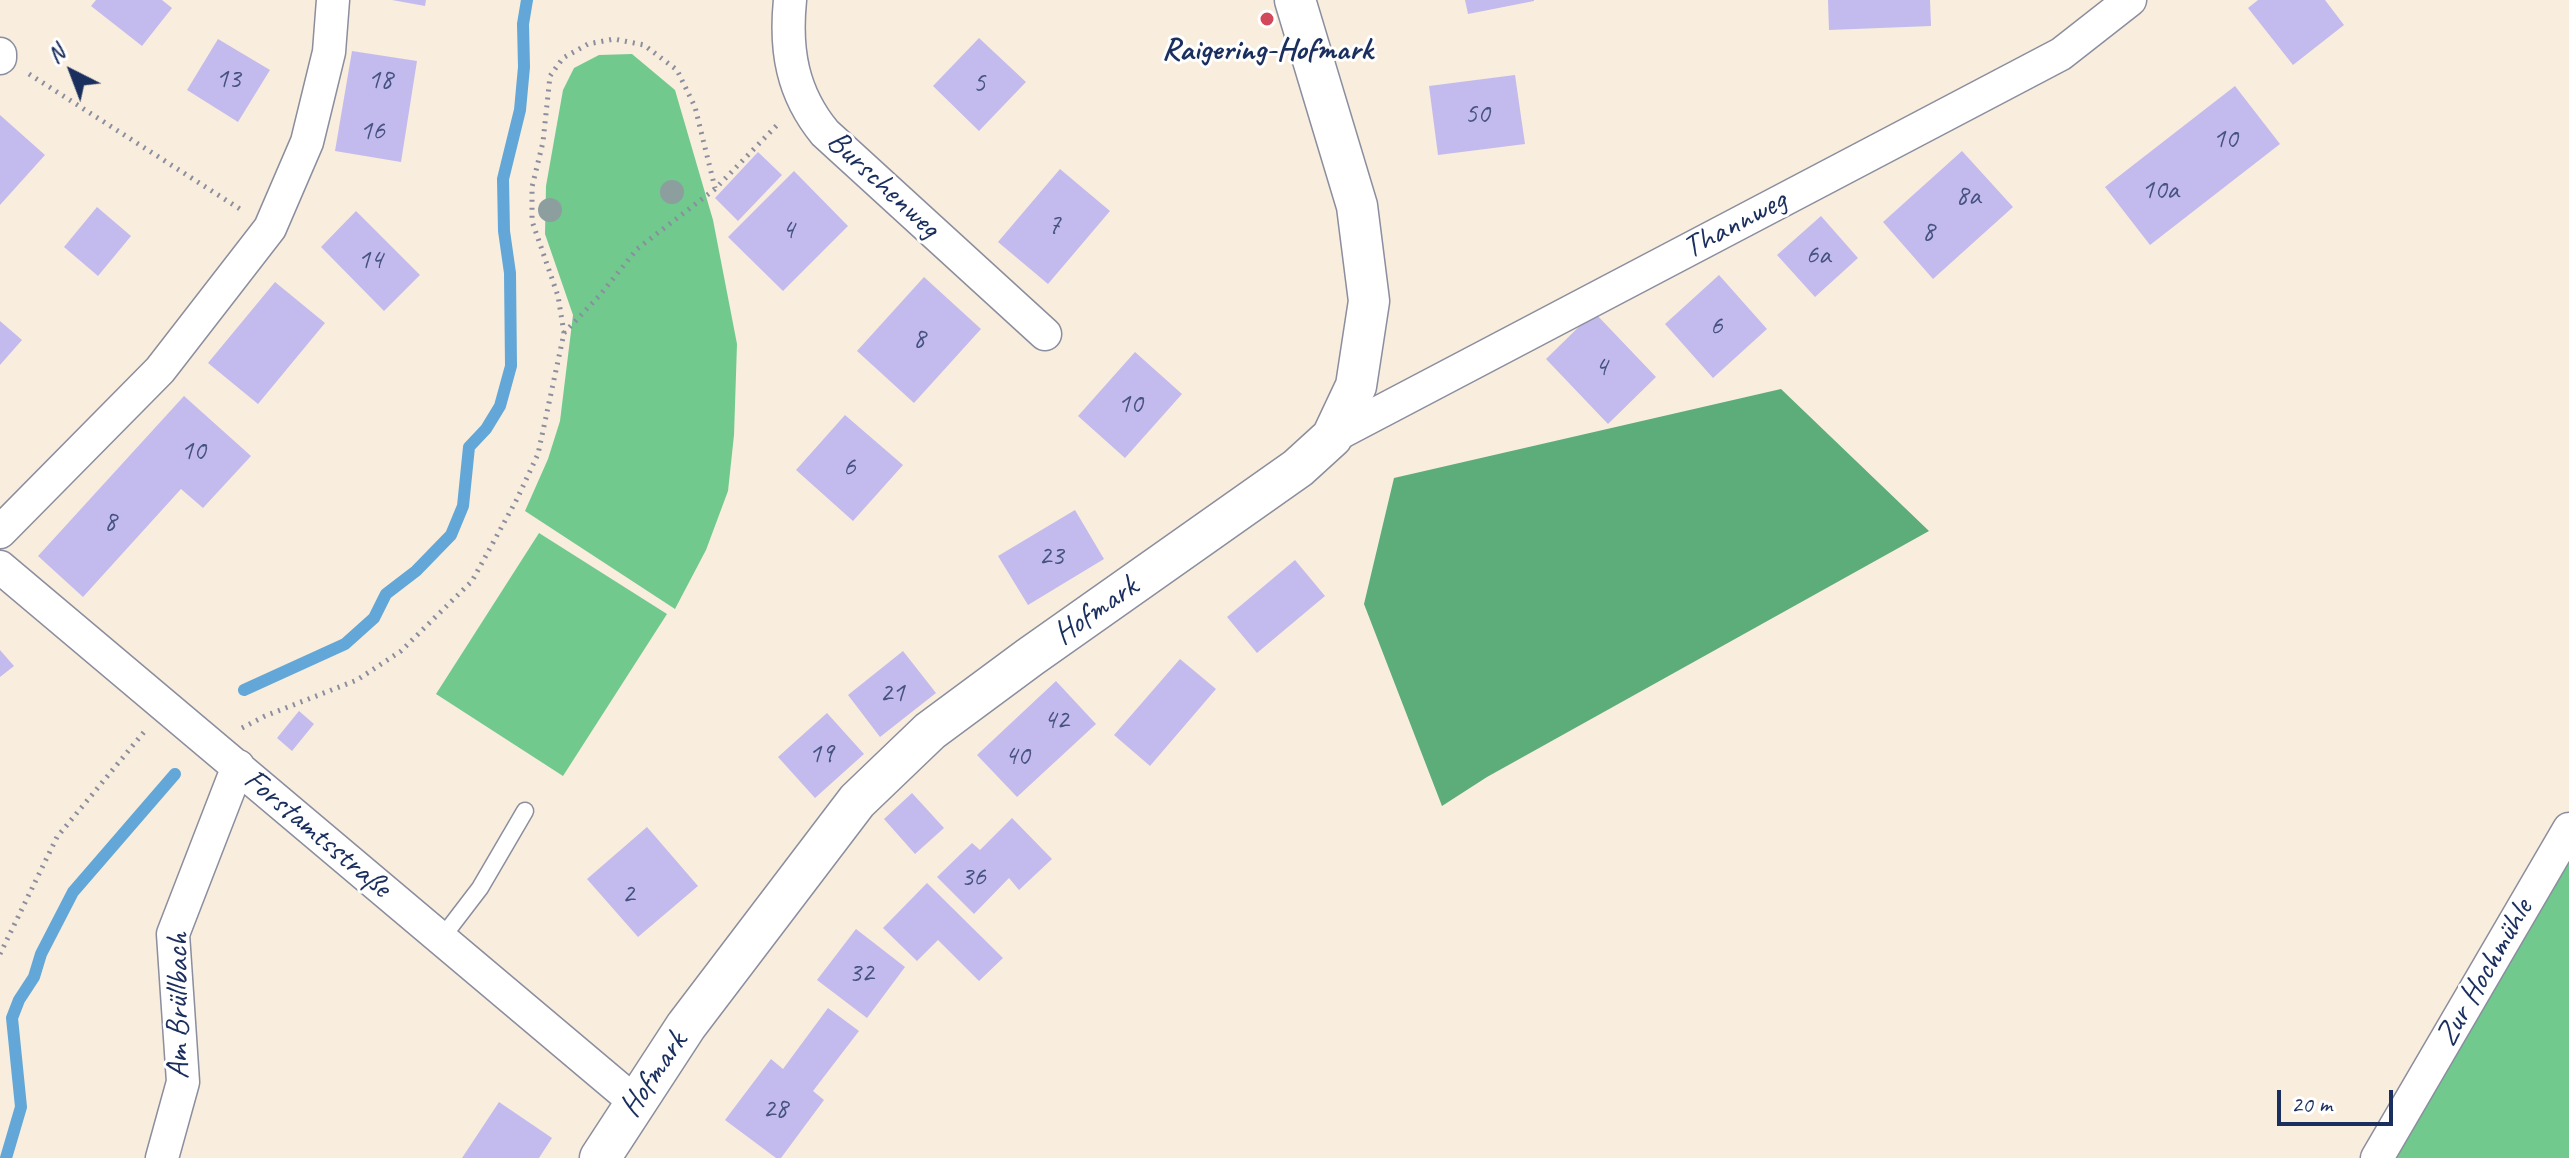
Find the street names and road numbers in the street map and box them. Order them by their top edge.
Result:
street label: Burschenweg [818,123,948,247]
street label: Thannweg [1677,182,1793,268]
street label: Hofmark [1046,568,1146,654]
street label: Forstamtsstraße [235,761,399,907]
street label: Zur Hochmühle [2428,893,2542,1053]
street label: Am Brüllbach [160,933,198,1079]
street label: Hofmark [612,1025,696,1125]

